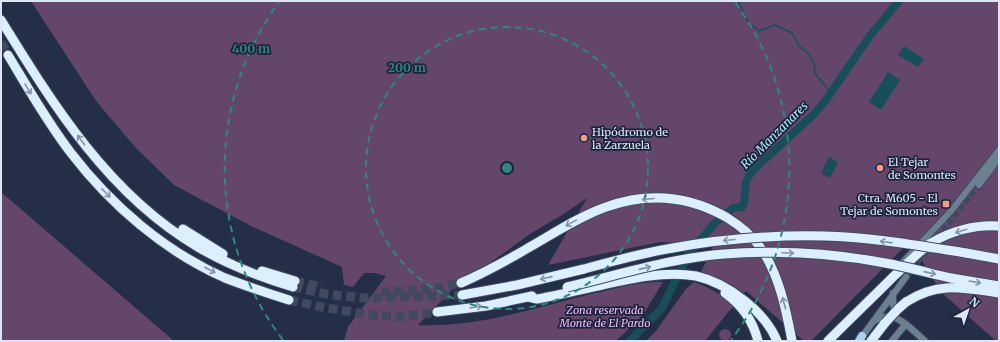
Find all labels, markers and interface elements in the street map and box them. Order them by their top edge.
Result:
text: 400 m [232,41,270,56]
text: 200 m [388,60,426,75]
one-way arrow [25,83,33,95]
water label: Río Manzanares [737,98,811,172]
place label: Hipódromo de la Zarzuela [592,125,668,152]
marker: Hipódromo de la Zarzuela [579,133,589,143]
one-way arrow [77,135,85,146]
place label: El Tejar de Somontes [888,155,956,182]
centre of rings [500,161,514,175]
marker: El Tejar de Somontes [875,163,885,173]
one-way arrow [101,188,111,198]
place label: Ctra. M605 - El Tejar de Somontes [840,191,939,218]
one-way arrow [642,195,655,202]
marker: Ctra. M605 - El Tejar de Somontes [941,199,951,209]
one-way arrow [566,220,578,227]
one-way arrow [954,228,967,235]
one-way arrow [723,237,736,244]
one-way arrow [880,238,893,246]
one-way arrow [781,250,794,257]
one-way arrow [638,264,651,272]
one-way arrow [204,266,216,274]
one-way arrow [923,270,936,278]
one-way arrow [540,275,553,283]
one-way arrow [968,278,981,286]
north arrow [948,290,988,330]
text: N [967,294,982,311]
one-way arrow [780,297,787,310]
one-way arrow [469,303,482,311]
park label: Zona reservada Monte de El Pardo [559,303,650,330]

